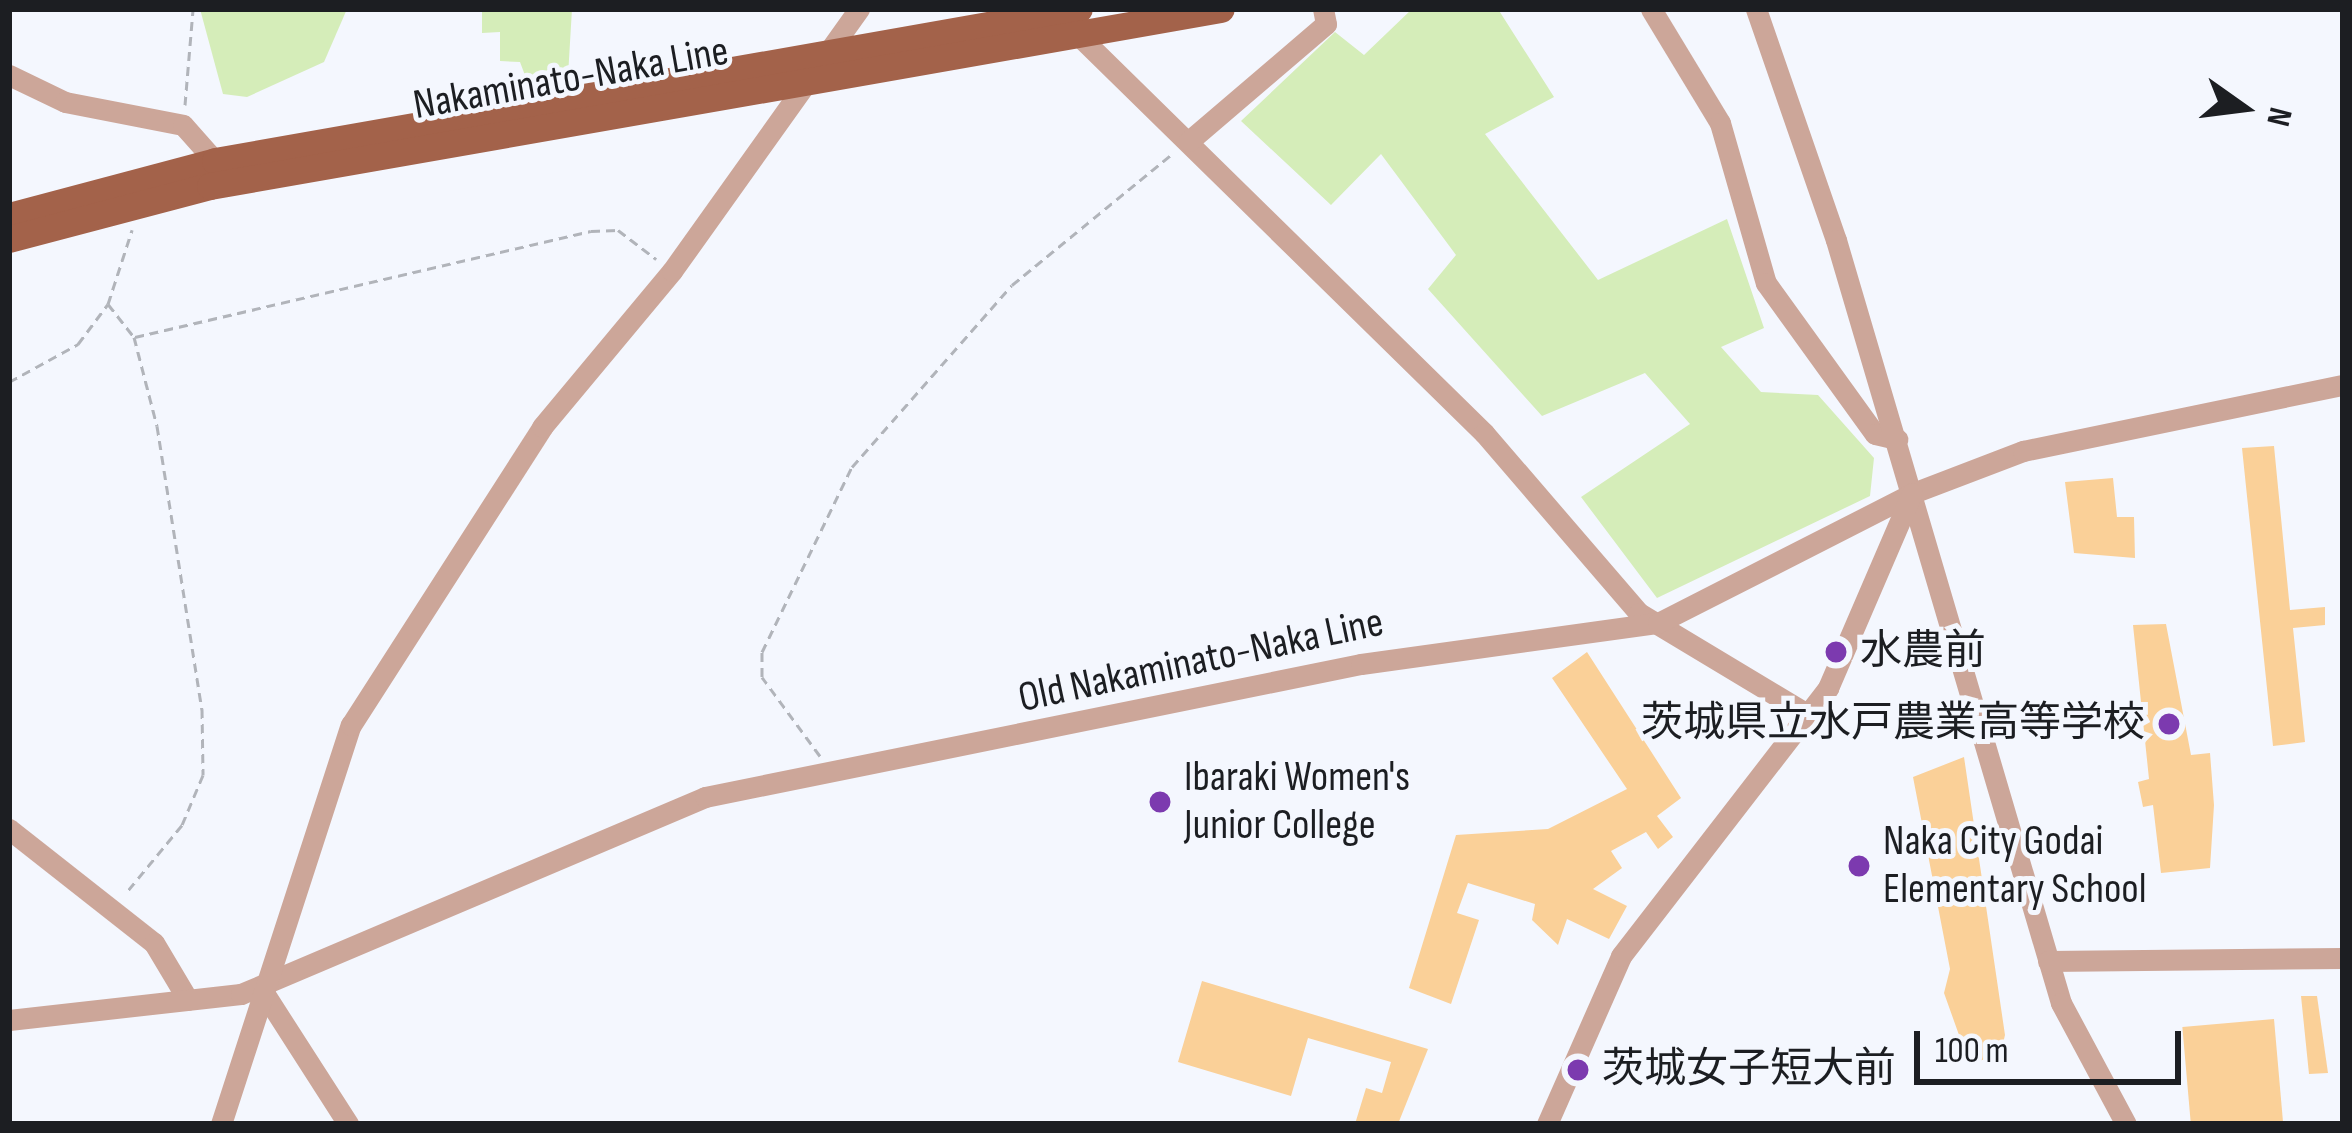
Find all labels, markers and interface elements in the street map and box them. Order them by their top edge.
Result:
street label: Nakaminato-Naka Line [410,27,732,131]
north arrow [2184,48,2304,168]
text: N [2257,103,2300,130]
street label: Old Nakaminato-Naka Line [1014,598,1388,724]
place label: 水農前 [1860,627,1986,677]
marker: 水農前 [1823,639,1849,665]
place label: 茨城県立水戸農業高等学校 [1641,699,2145,749]
marker: 茨城県立水戸農業高等学校 [2156,711,2182,737]
place label: Ibaraki Women's Junior College [1184,753,1410,852]
marker: Ibaraki Women's Junior College [1147,789,1173,815]
place label: Naka City Godai Elementary School [1883,817,2147,916]
marker: Naka City Godai Elementary School [1846,853,1872,879]
scale bar [1920,1007,2187,1081]
text: 100 m [1935,1030,2009,1073]
place label: 茨城女子短大前 [1602,1045,1896,1095]
marker: 茨城女子短大前 [1565,1057,1591,1083]

